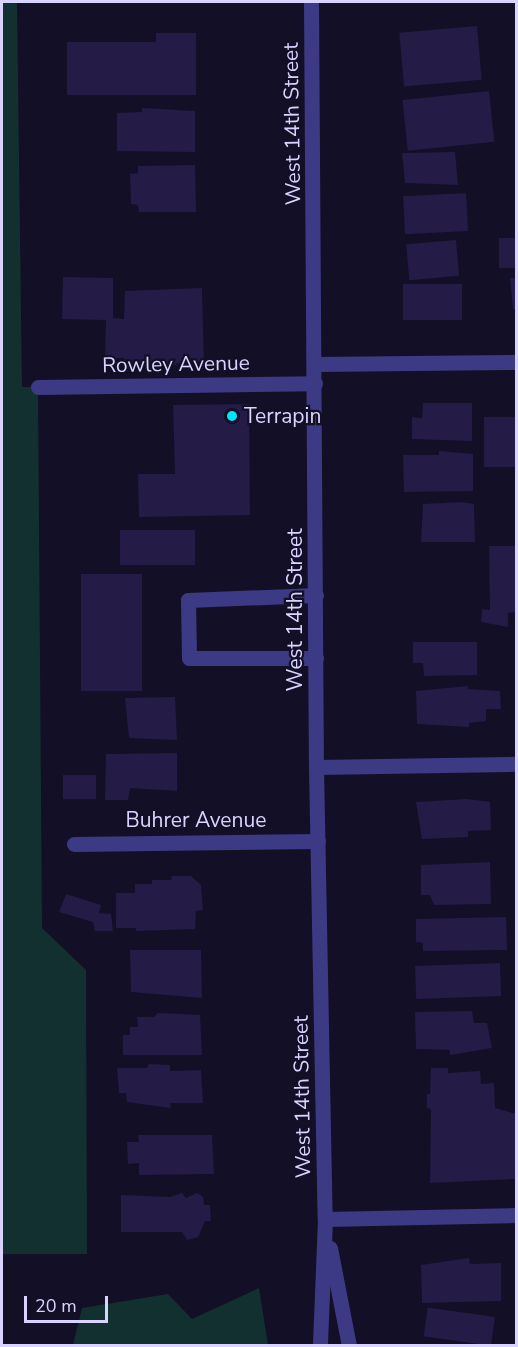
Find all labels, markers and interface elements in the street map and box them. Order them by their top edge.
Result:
street label: West 14th Street [278,42,306,206]
street label: Rowley Avenue [102,350,250,378]
place label: Terrapin [244,403,321,429]
marker: Terrapin [225,409,239,423]
street label: West 14th Street [282,529,308,691]
street label: Buhrer Avenue [126,807,266,833]
street label: West 14th Street [288,1015,316,1179]
scale bar [27,1284,111,1322]
text: 20 m [35,1294,77,1318]

